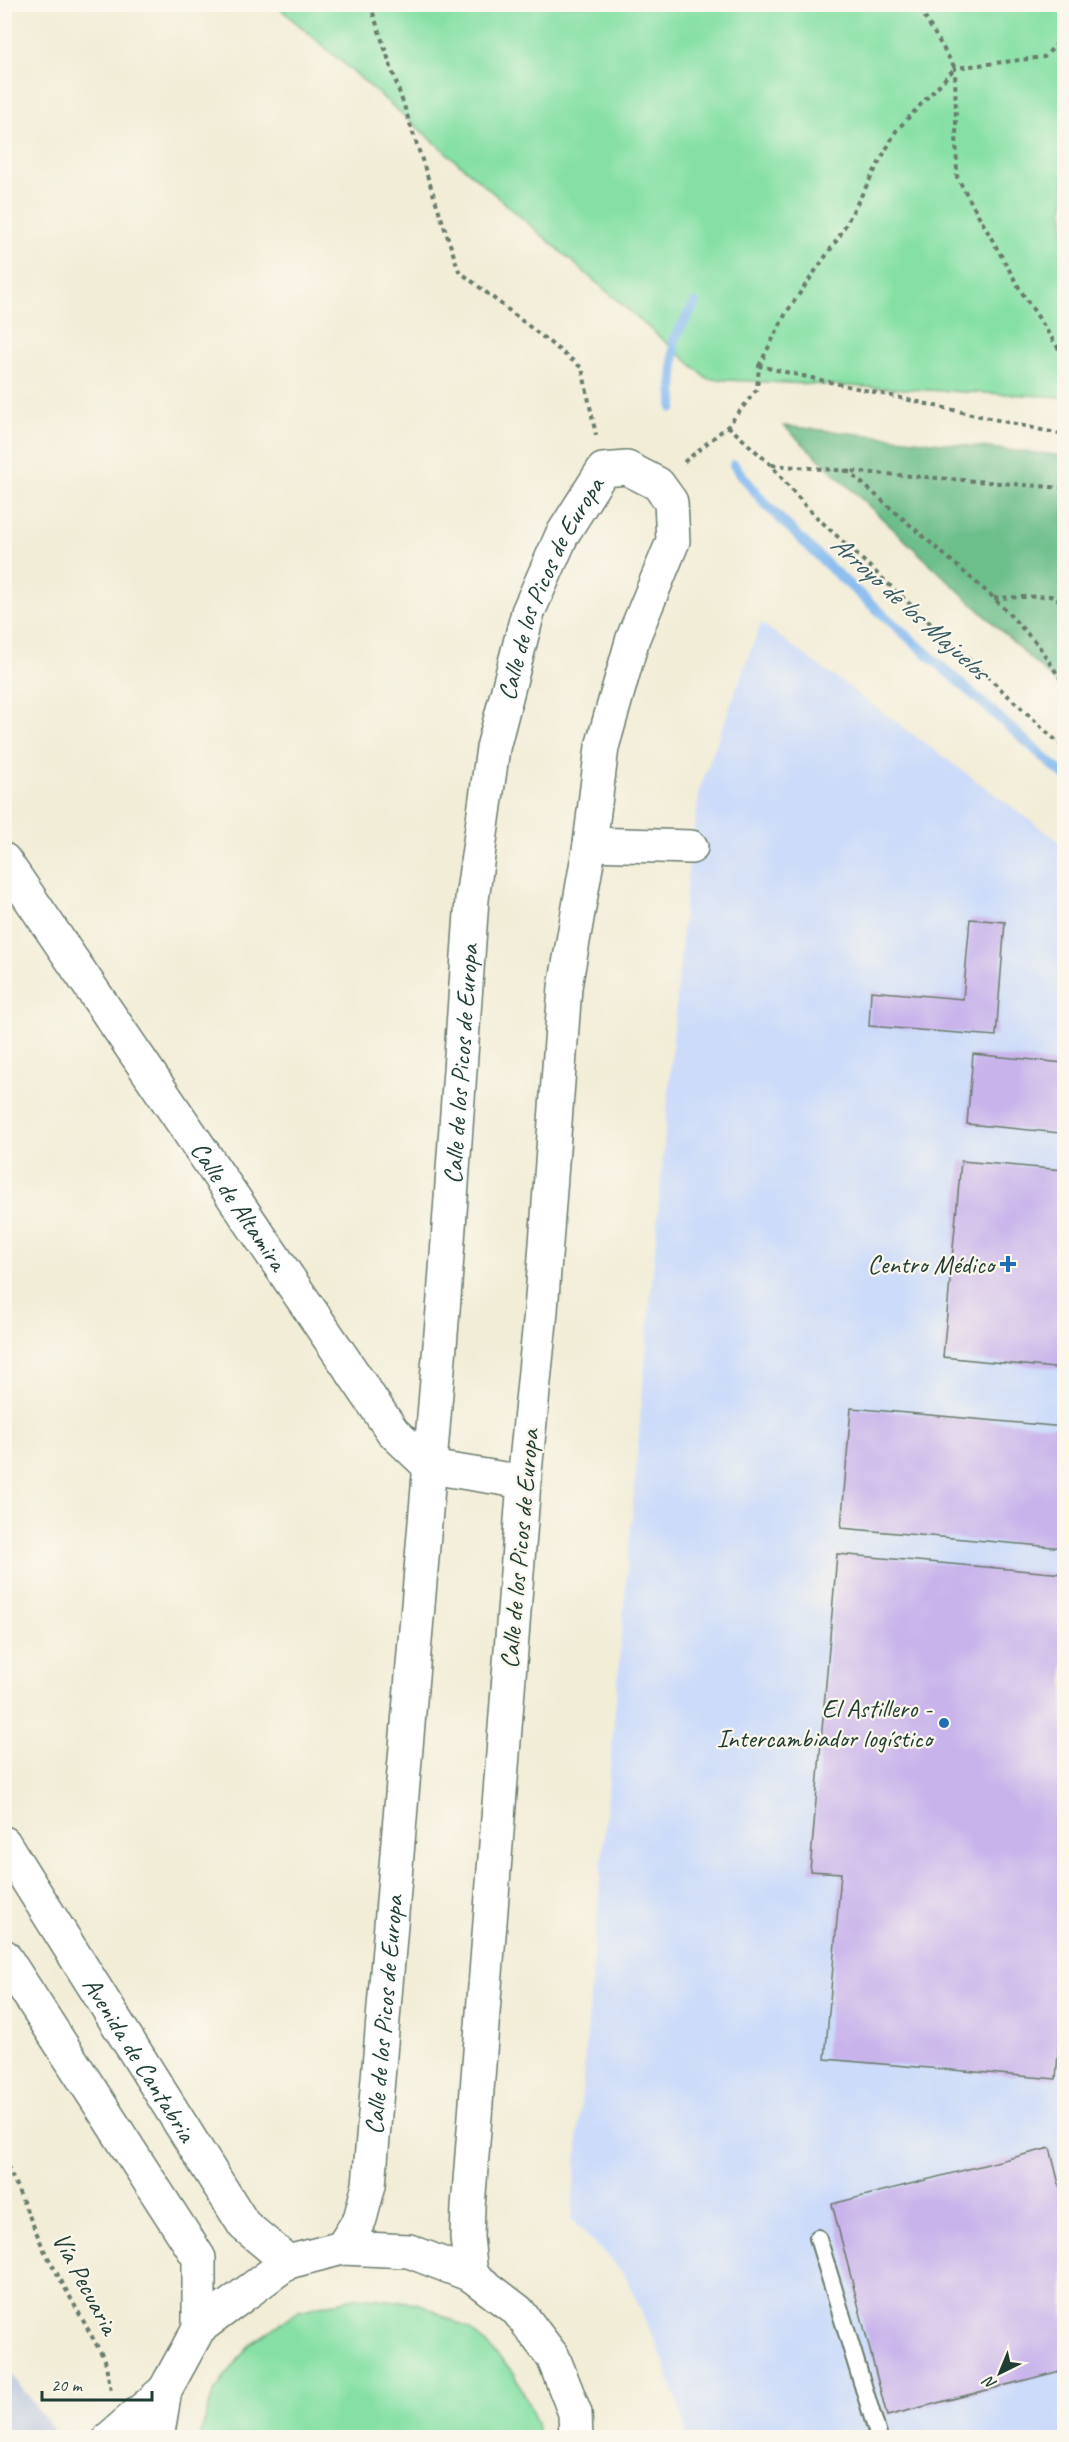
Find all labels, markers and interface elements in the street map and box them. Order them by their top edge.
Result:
street label: Calle de los Picos de Europa [490,470,612,704]
water label: Arroyo de los Majuelos [824,527,1000,690]
street label: Calle de los Picos de Europa [436,942,486,1185]
street label: Calle de Altamira [183,1135,296,1279]
place label: Centro Médico [868,1248,997,1281]
marker: Centro Médico [999,1255,1017,1273]
street label: Calle de los Picos de Europa [493,1426,547,1670]
place label: El Astillero - Intercambiador logístico [717,1692,935,1755]
marker: El Astillero - Intercambiador logístico [937,1716,951,1730]
street label: Calle de los Picos de Europa [357,1892,411,2136]
street label: Avenida de Cantabria [75,1971,204,2149]
street label: Vía Pecuaria [45,2227,127,2342]
north arrow [970,2343,1030,2403]
scale bar [42,2364,152,2402]
text: N [978,2370,1001,2394]
text: 20 m [51,2374,84,2396]

